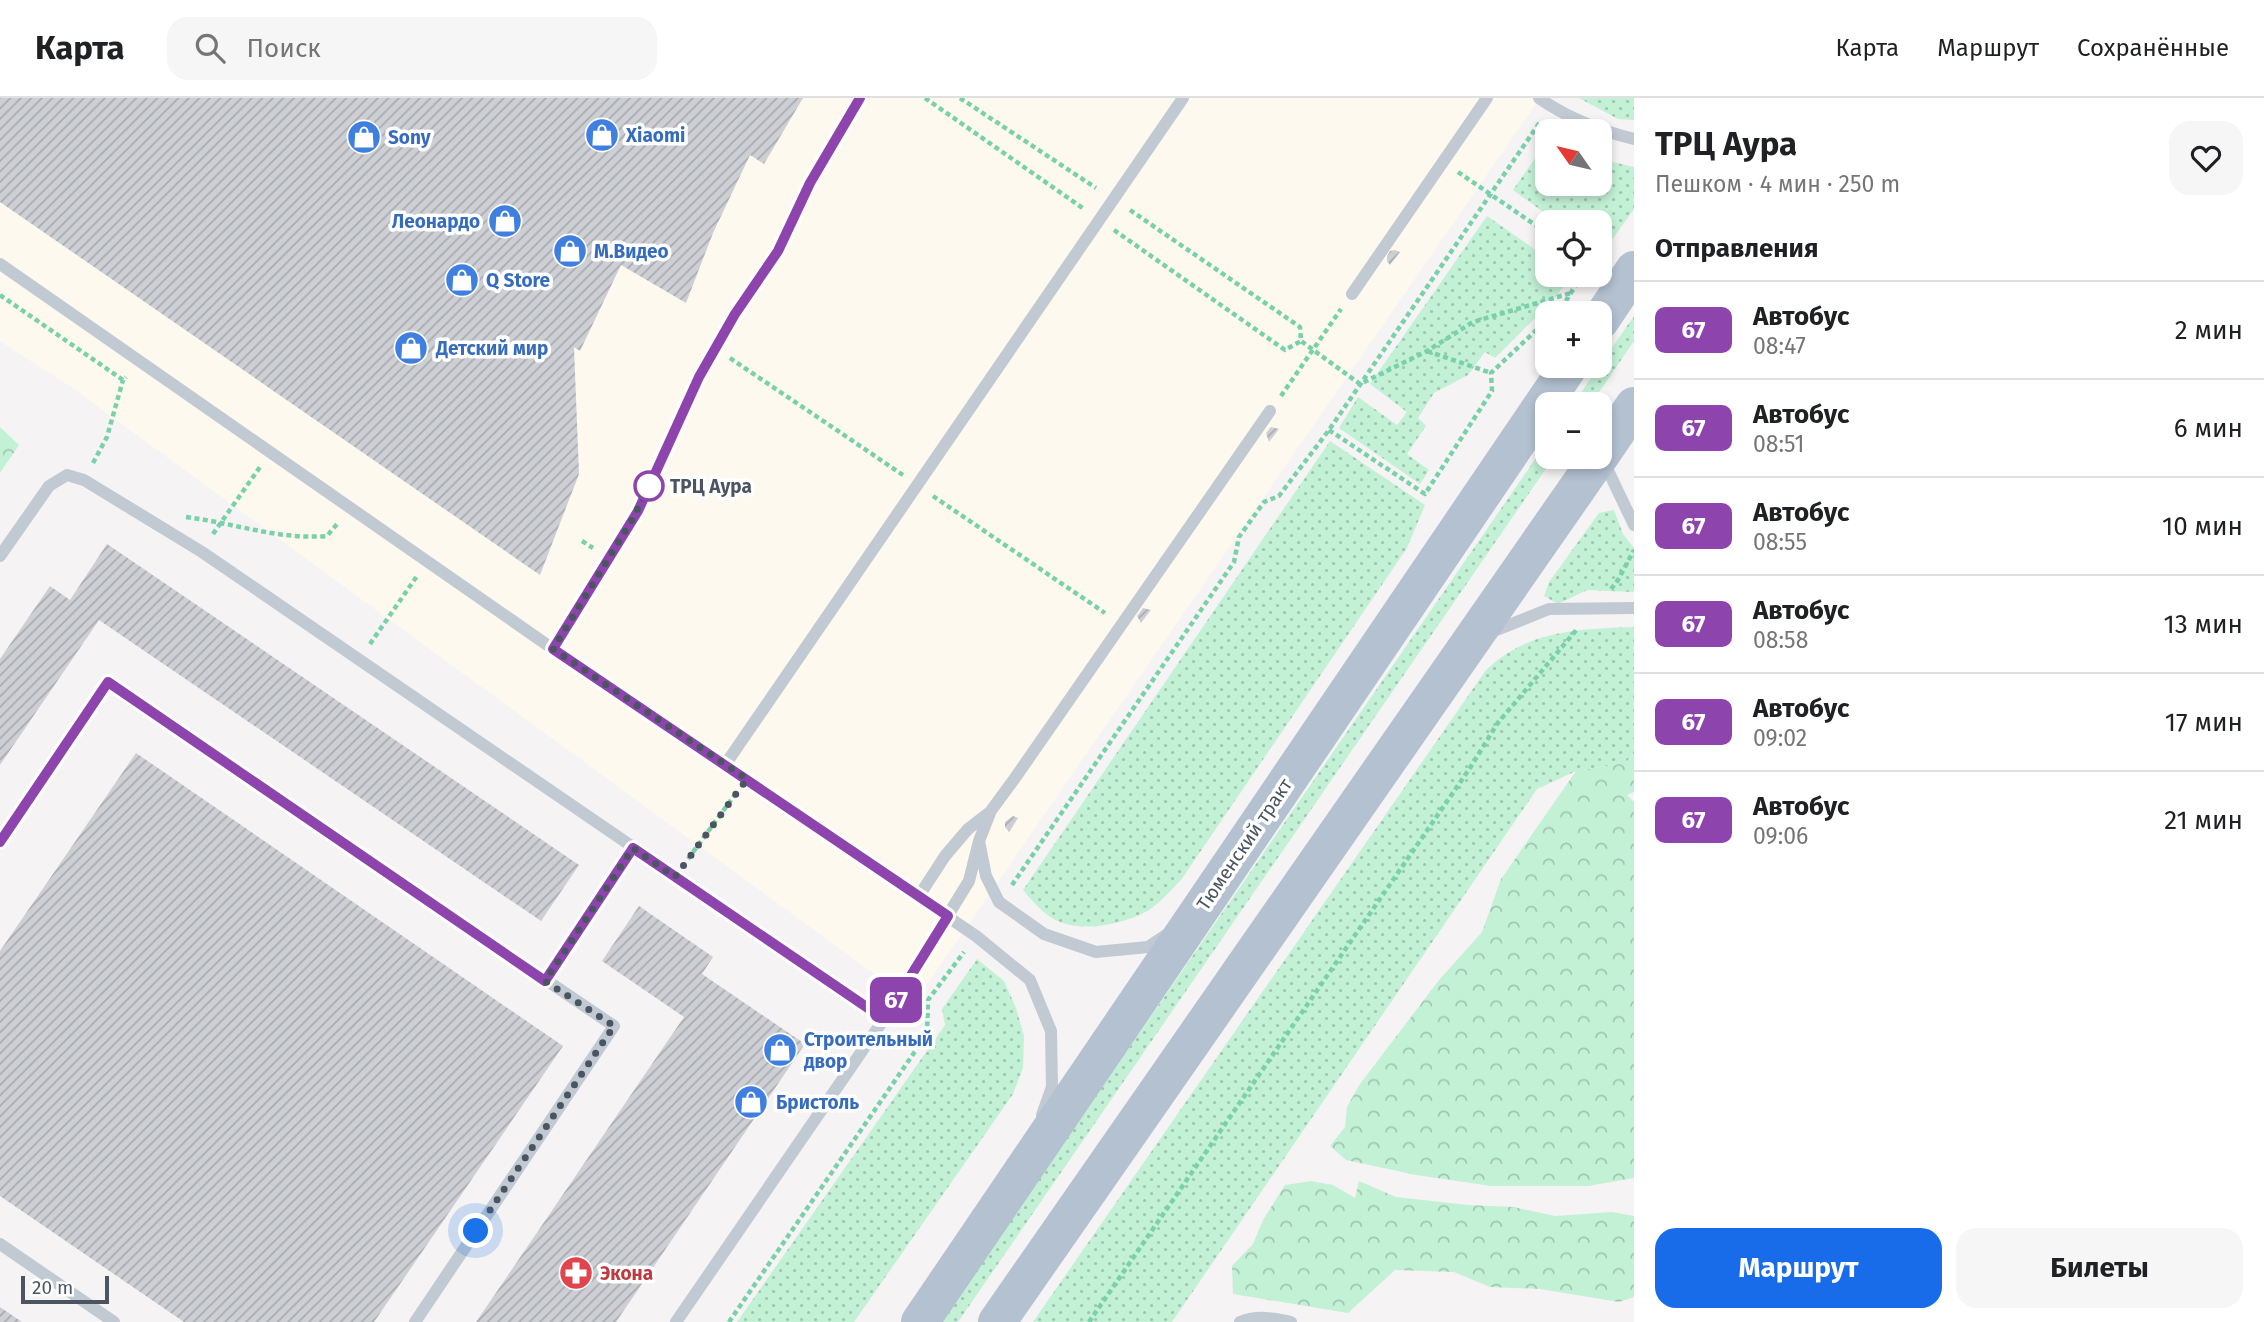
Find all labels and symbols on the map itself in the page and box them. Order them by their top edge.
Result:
shop icon: Xiaomi [583,116,621,154]
shop icon: Sony [345,118,383,156]
north arrow [1535,119,1612,196]
place label: Xiaomi [625,124,685,147]
place label: Sony [388,126,431,149]
shop icon: Леонардо [486,202,524,240]
place label: Леонардо [392,210,480,233]
shop icon: М.Видео [551,232,589,270]
place label: М.Видео [594,240,669,263]
shop icon: Q Store [443,261,481,299]
place label: Q Store [486,269,550,292]
shop icon: Детский мир [392,329,430,367]
place label: Детский мир [435,337,548,360]
marker: ТРЦ Аура [634,471,664,501]
place label: ТРЦ Аура [670,475,752,498]
street label: Тюменский тракт [1192,774,1297,914]
line badge: 67 [864,977,928,1023]
place label: Строительный двор [804,1028,933,1073]
shop icon: Строительный двор [761,1031,799,1069]
shop icon: Бристоль [732,1083,770,1121]
place label: Бристоль [776,1091,859,1114]
your location [458,1213,493,1248]
pharmacy icon: Экона [557,1254,595,1292]
place label: Экона [600,1262,653,1285]
scale bar [21,1273,108,1305]

